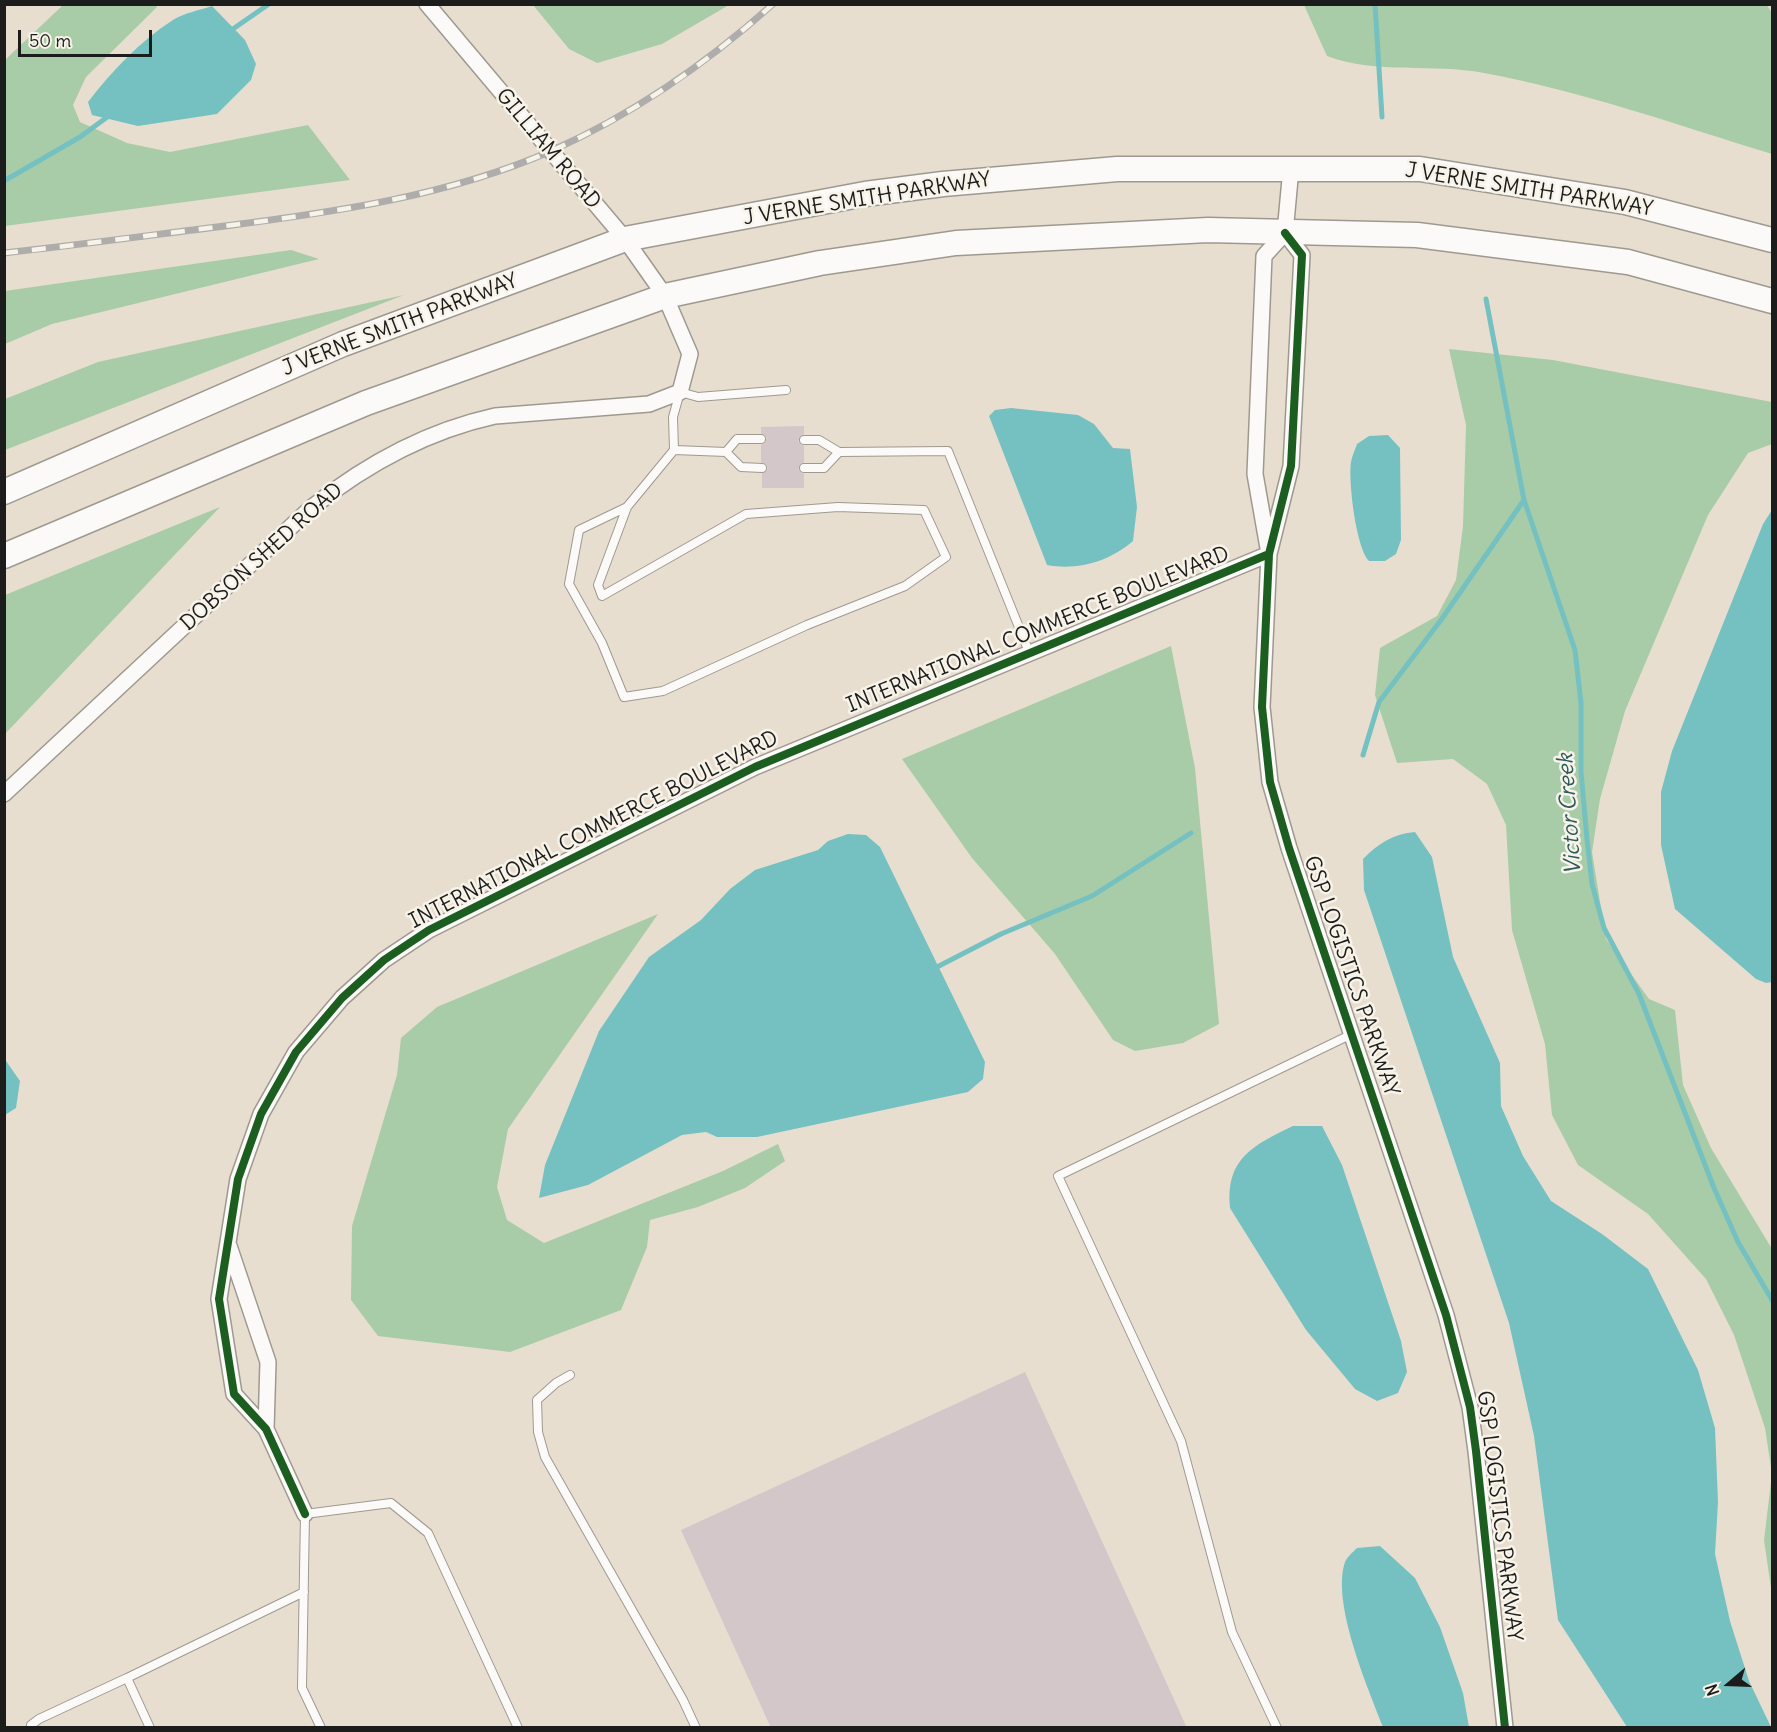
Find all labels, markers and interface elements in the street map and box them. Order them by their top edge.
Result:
scale bar [21,18,154,56]
text: 50 m [29,29,71,52]
street label: GILLIAM ROAD [490,84,606,214]
street label: J VERNE SMITH PARKWAY [1403,158,1655,222]
street label: J VERNE SMITH PARKWAY [741,167,993,231]
street label: J VERNE SMITH PARKWAY [279,268,521,382]
street label: DOBSON SHED ROAD [176,478,348,636]
street label: INTERNATIONAL COMMERCE BOULEVARD [843,541,1233,719]
street label: INTERNATIONAL COMMERCE BOULEVARD [405,726,783,934]
water label: Victor Creek [1553,752,1587,876]
street label: GSP LOGISTICS PARKWAY [1298,853,1404,1099]
street label: GSP LOGISTICS PARKWAY [1471,1389,1527,1643]
north arrow [1699,1654,1759,1714]
text: N [1701,1681,1723,1698]

